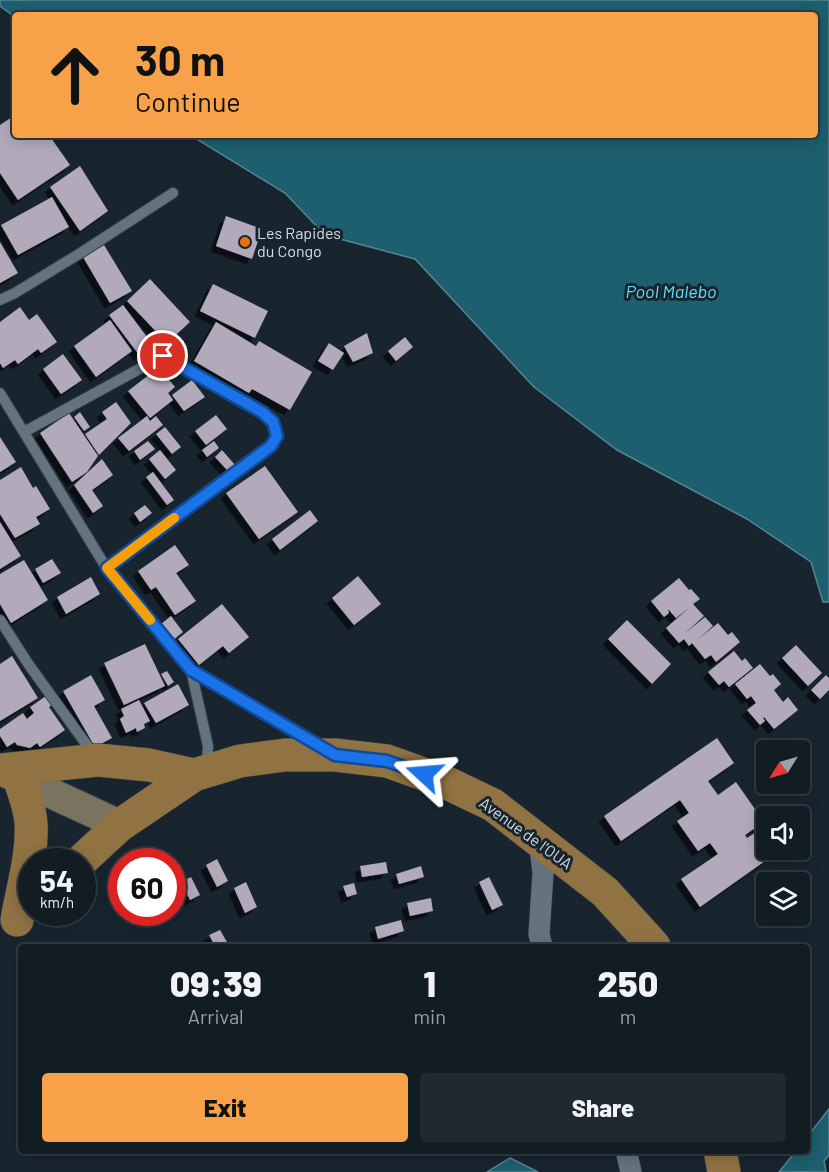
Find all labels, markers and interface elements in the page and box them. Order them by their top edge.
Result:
text: 30 m [135,34,225,84]
icon: ahead [36,36,114,114]
text: Continue [135,85,241,117]
place label: Les Rapides du Congo [257,223,341,260]
marker: Les Rapides du Congo [238,235,252,249]
water label: Pool Malebo [626,280,716,302]
pin [137,330,188,381]
icon: arrive [146,339,179,372]
north arrow [756,740,810,794]
map controls [756,740,810,926]
position arrow [392,742,456,806]
street label: Avenue de l'OUA [476,793,577,873]
button: sound [756,806,810,860]
speed limit sign: 60 [108,848,186,926]
text: 54 [40,862,74,898]
button: layers [756,872,810,926]
text: km/h [40,893,74,911]
text: 09:39 [170,961,262,1004]
text: 1 [423,961,436,1004]
text: 250 [598,961,658,1004]
text: Arrival [188,1004,244,1028]
text: min [414,1004,446,1028]
text: m [620,1004,636,1028]
button: Exit [42,1073,408,1142]
button: Share [420,1073,786,1142]

